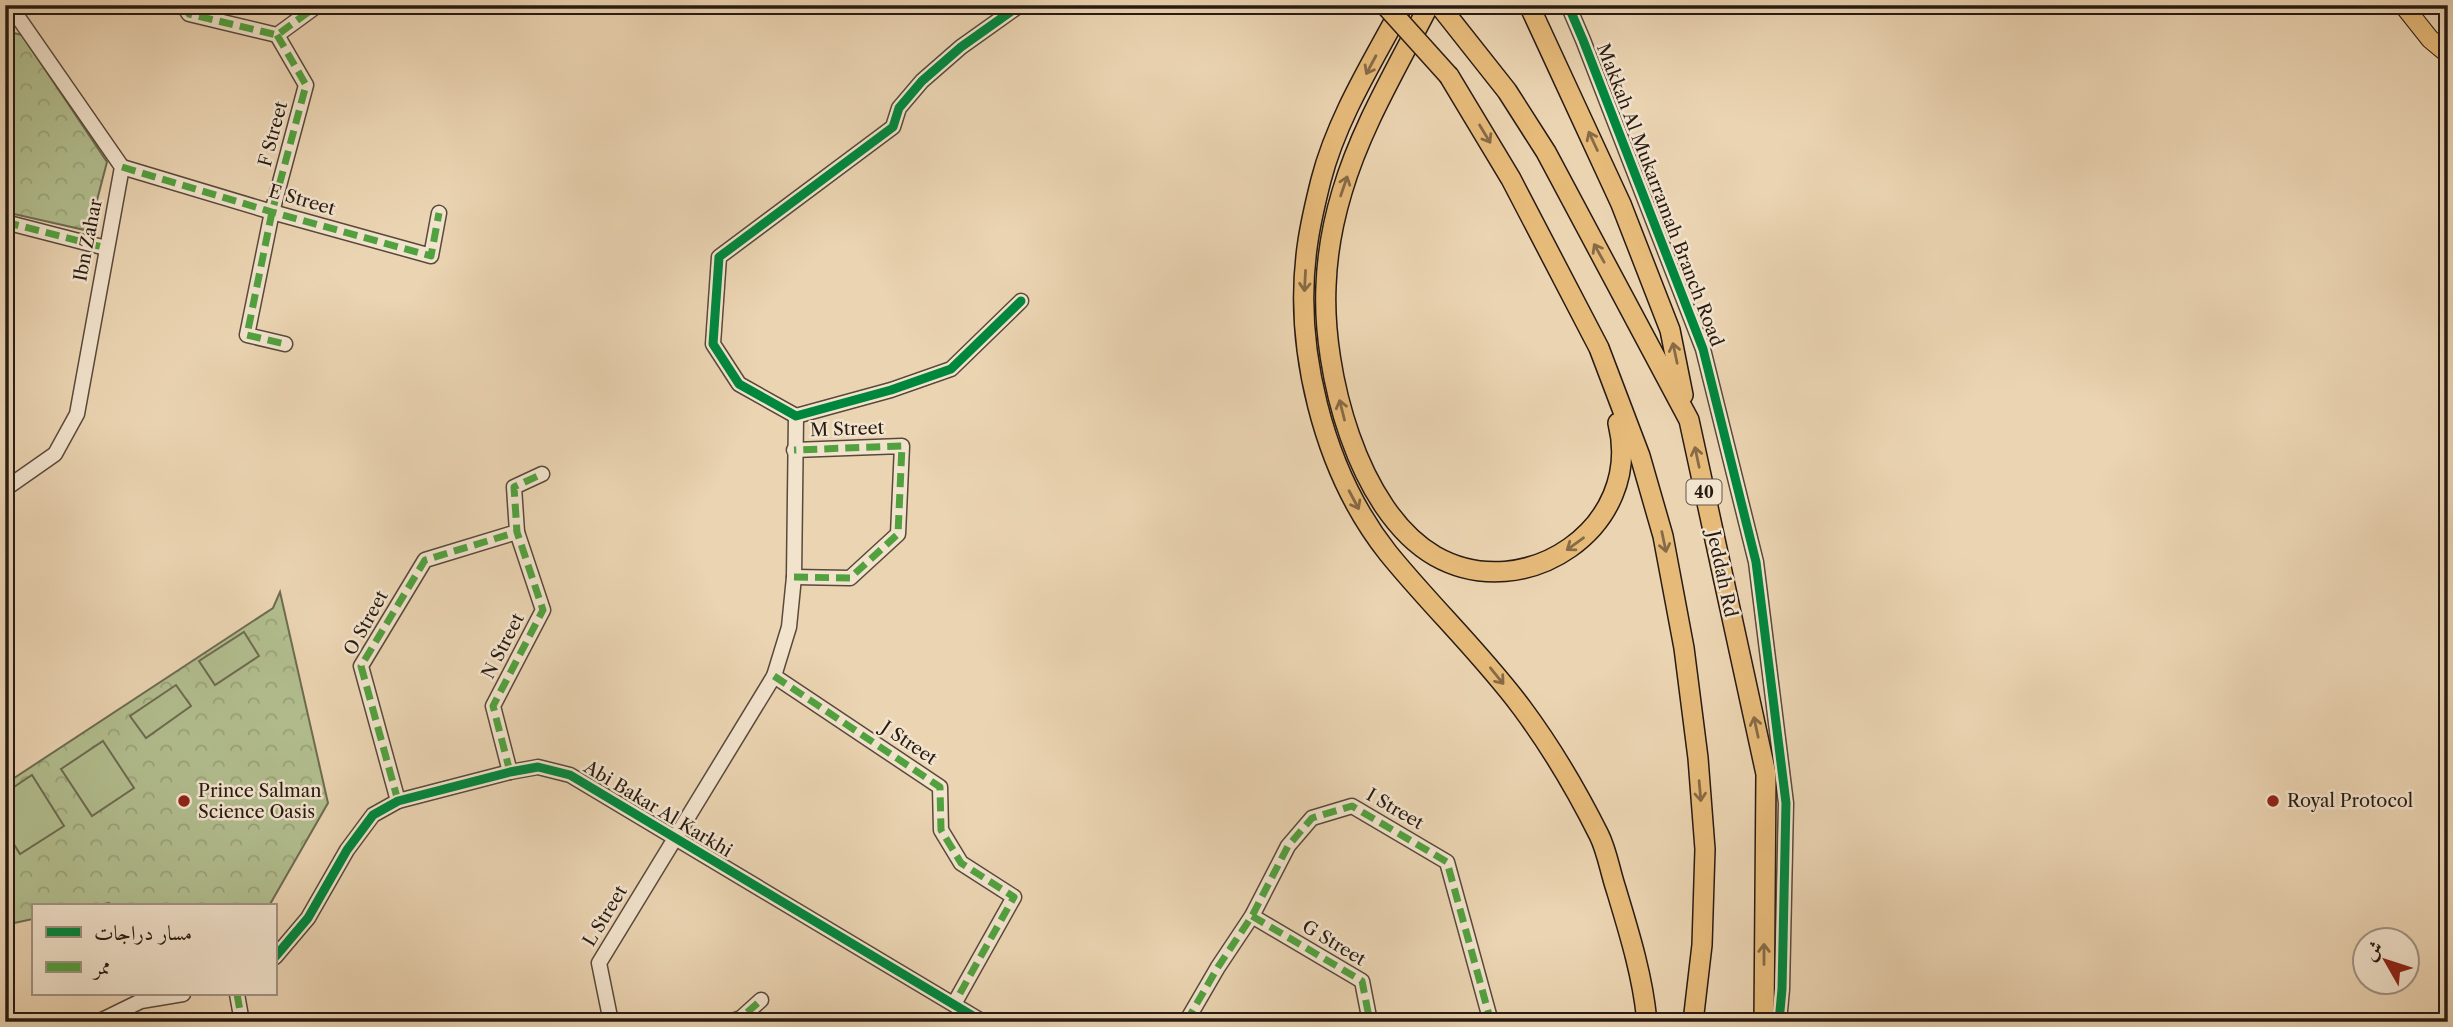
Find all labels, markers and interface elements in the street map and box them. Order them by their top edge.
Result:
street label: Makkah Al Mukarramah Branch Road [1592,41,1728,349]
one-way arrow [1363,55,1377,75]
street label: F Street [254,98,292,169]
one-way arrow [1478,123,1492,143]
one-way arrow [1586,131,1599,152]
one-way arrow [1339,175,1352,197]
street label: E Street [266,180,338,220]
street label: Ibn Zahar [69,196,107,283]
one-way arrow [1592,243,1606,263]
one-way arrow [1299,269,1312,292]
one-way arrow [1667,342,1681,365]
one-way arrow [1335,399,1348,422]
street label: M Street [810,417,885,441]
one-way arrow [1689,446,1703,469]
road number: 40 [1686,480,1722,505]
one-way arrow [1348,489,1361,510]
street label: Jeddah Rd [1701,526,1742,619]
one-way arrow [1657,530,1671,553]
one-way arrow [1566,537,1585,552]
street label: O Street [339,586,393,659]
street label: N Street [477,609,529,682]
one-way arrow [1489,667,1504,685]
street label: J Street [875,715,942,770]
one-way arrow [1748,716,1762,739]
street label: Abi Bakar Al Karkhi [579,756,737,862]
place label: Prince Salman Science Oasis [198,780,322,823]
one-way arrow [1694,780,1707,802]
street label: I Street [1362,784,1428,834]
place label: Royal Protocol [2287,790,2413,812]
marker: Prince Salman Science Oasis [176,793,192,809]
marker: Royal Protocol [2265,793,2281,809]
street label: L Street [578,881,632,950]
legend [32,904,276,996]
street label: G Street [1298,915,1370,971]
text: مسار دراجات [94,920,192,945]
north arrow [2352,926,2422,996]
text: ش [2358,936,2388,965]
one-way arrow [1758,942,1771,965]
text: ممر [92,954,111,980]

